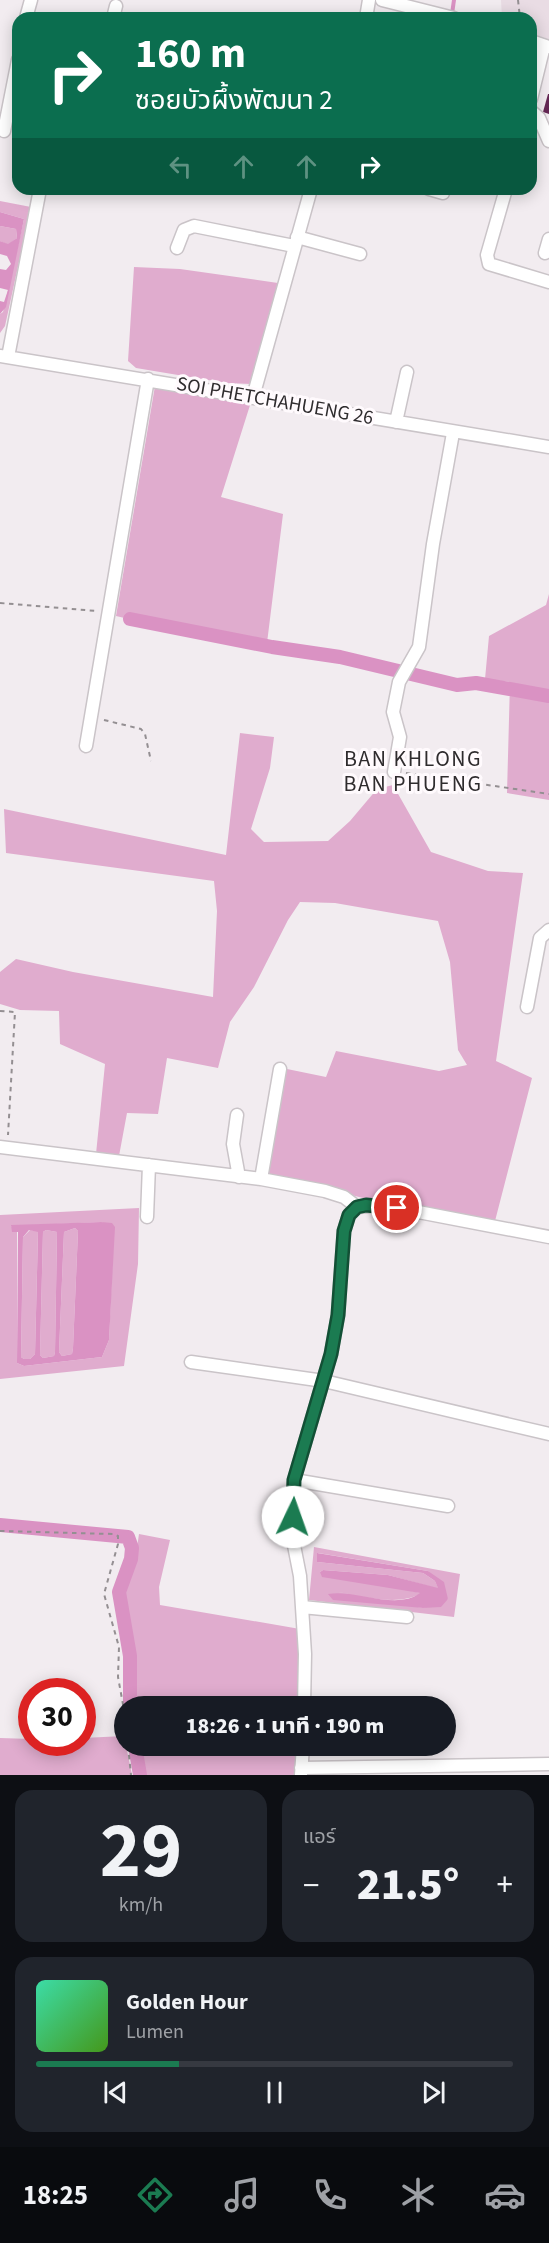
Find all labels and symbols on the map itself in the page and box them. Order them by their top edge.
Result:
street label: SOI PHETCHAHUENG 26 [174,370,376,432]
district label: BAN KHLONG BAN PHUENG [344,743,482,800]
pin [371,1182,422,1233]
position arrow [261,1485,325,1549]
speed limit sign: 30 [18,1678,96,1756]

